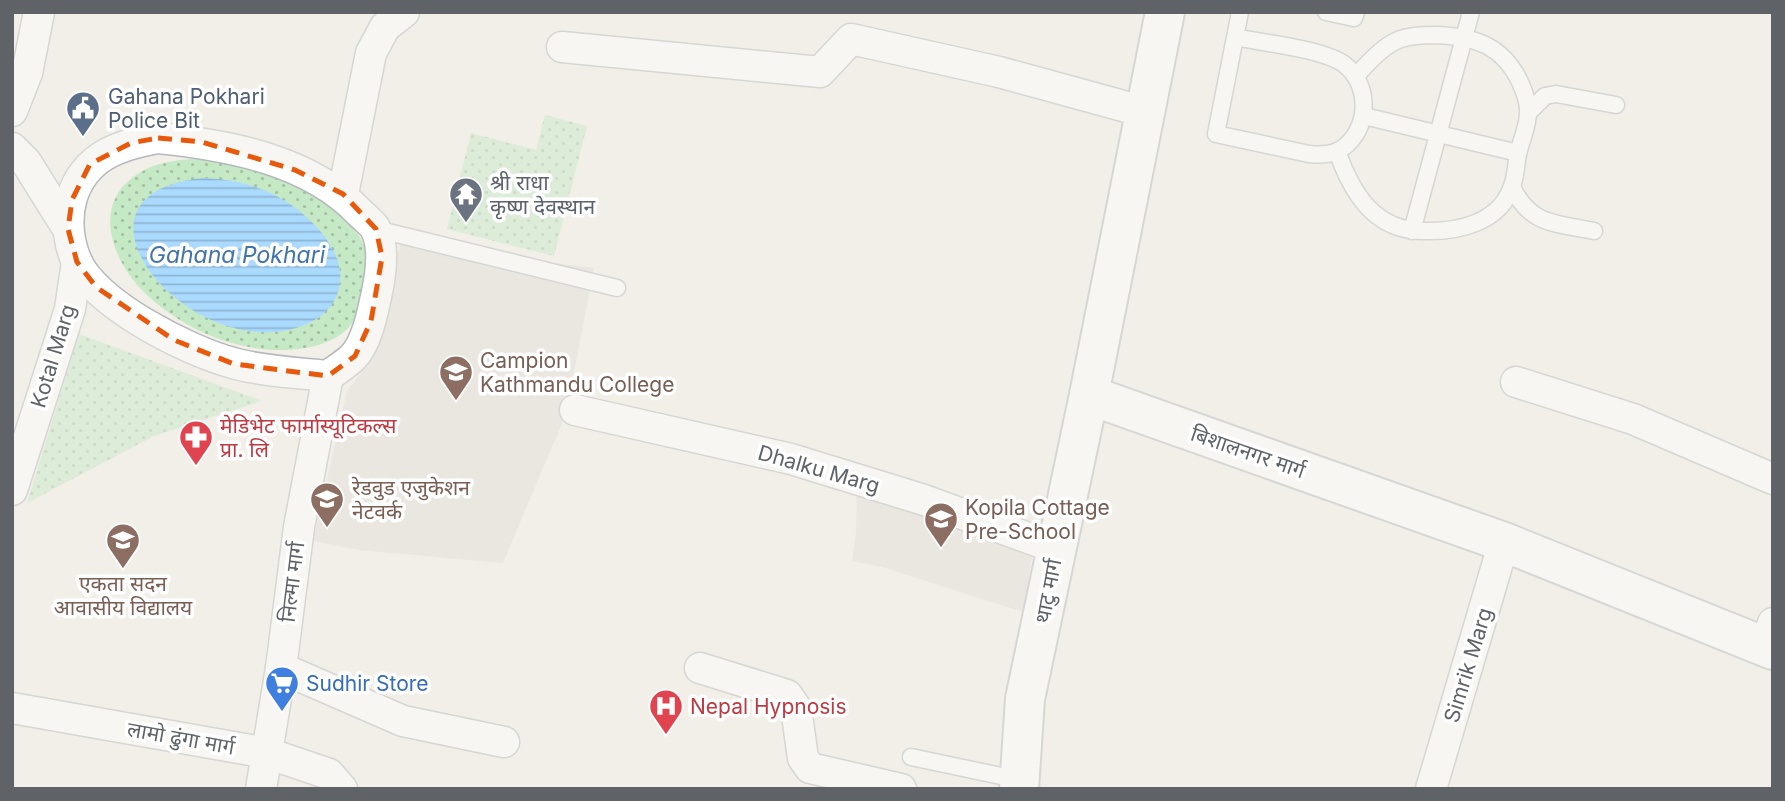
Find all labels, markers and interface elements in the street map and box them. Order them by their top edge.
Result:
place label: Gahana Pokhari Police Bit [108,84,265,133]
public building icon: Gahana Pokhari Police Bit [64,89,102,138]
place label: श्री राधा कृष्ण देवस्थान [490,170,595,220]
temple icon: श्री राधा कृष्ण देवस्थान [447,175,485,224]
water label: Gahana Pokhari [149,241,326,269]
street label: Kotal Marg [25,301,81,411]
place label: Campion Kathmandu College [480,348,674,397]
school or university icon: Campion Kathmandu College [437,353,475,402]
place label: मेडिभेट फार्मास्यूटिकल्स प्रा. लि [220,413,397,462]
pharmacy icon: मेडिभेट फार्मास्यूटिकल्स प्रा. लि [177,418,215,467]
street label: बिशालनगर मार्ग [1188,421,1310,484]
street label: Dhalku Marg [755,440,883,498]
place label: रेडवुड एजुकेशन नेटवर्क [351,475,470,524]
school or university icon: रेडवुड एजुकेशन नेटवर्क [308,480,346,529]
place label: Kopila Cottage Pre-School [965,495,1110,544]
school or university icon: Kopila Cottage Pre-School [922,500,960,549]
school or university icon: एकता सदन आवासीय विद्यालय [104,521,142,570]
street label: निल्मा मार्ग [275,539,309,624]
street label: थाटु मार्ग [1030,555,1068,626]
place label: एकता सदन आवासीय विद्यालय [54,571,193,620]
street label: Simrik Marg [1439,604,1497,726]
supermarket icon: Sudhir Store [263,664,301,713]
place label: Sudhir Store [306,671,429,696]
hospital icon: Nepal Hypnosis [647,687,685,736]
place label: Nepal Hypnosis [690,694,847,719]
street label: लामो ढुंगा मार्ग [125,716,238,761]

